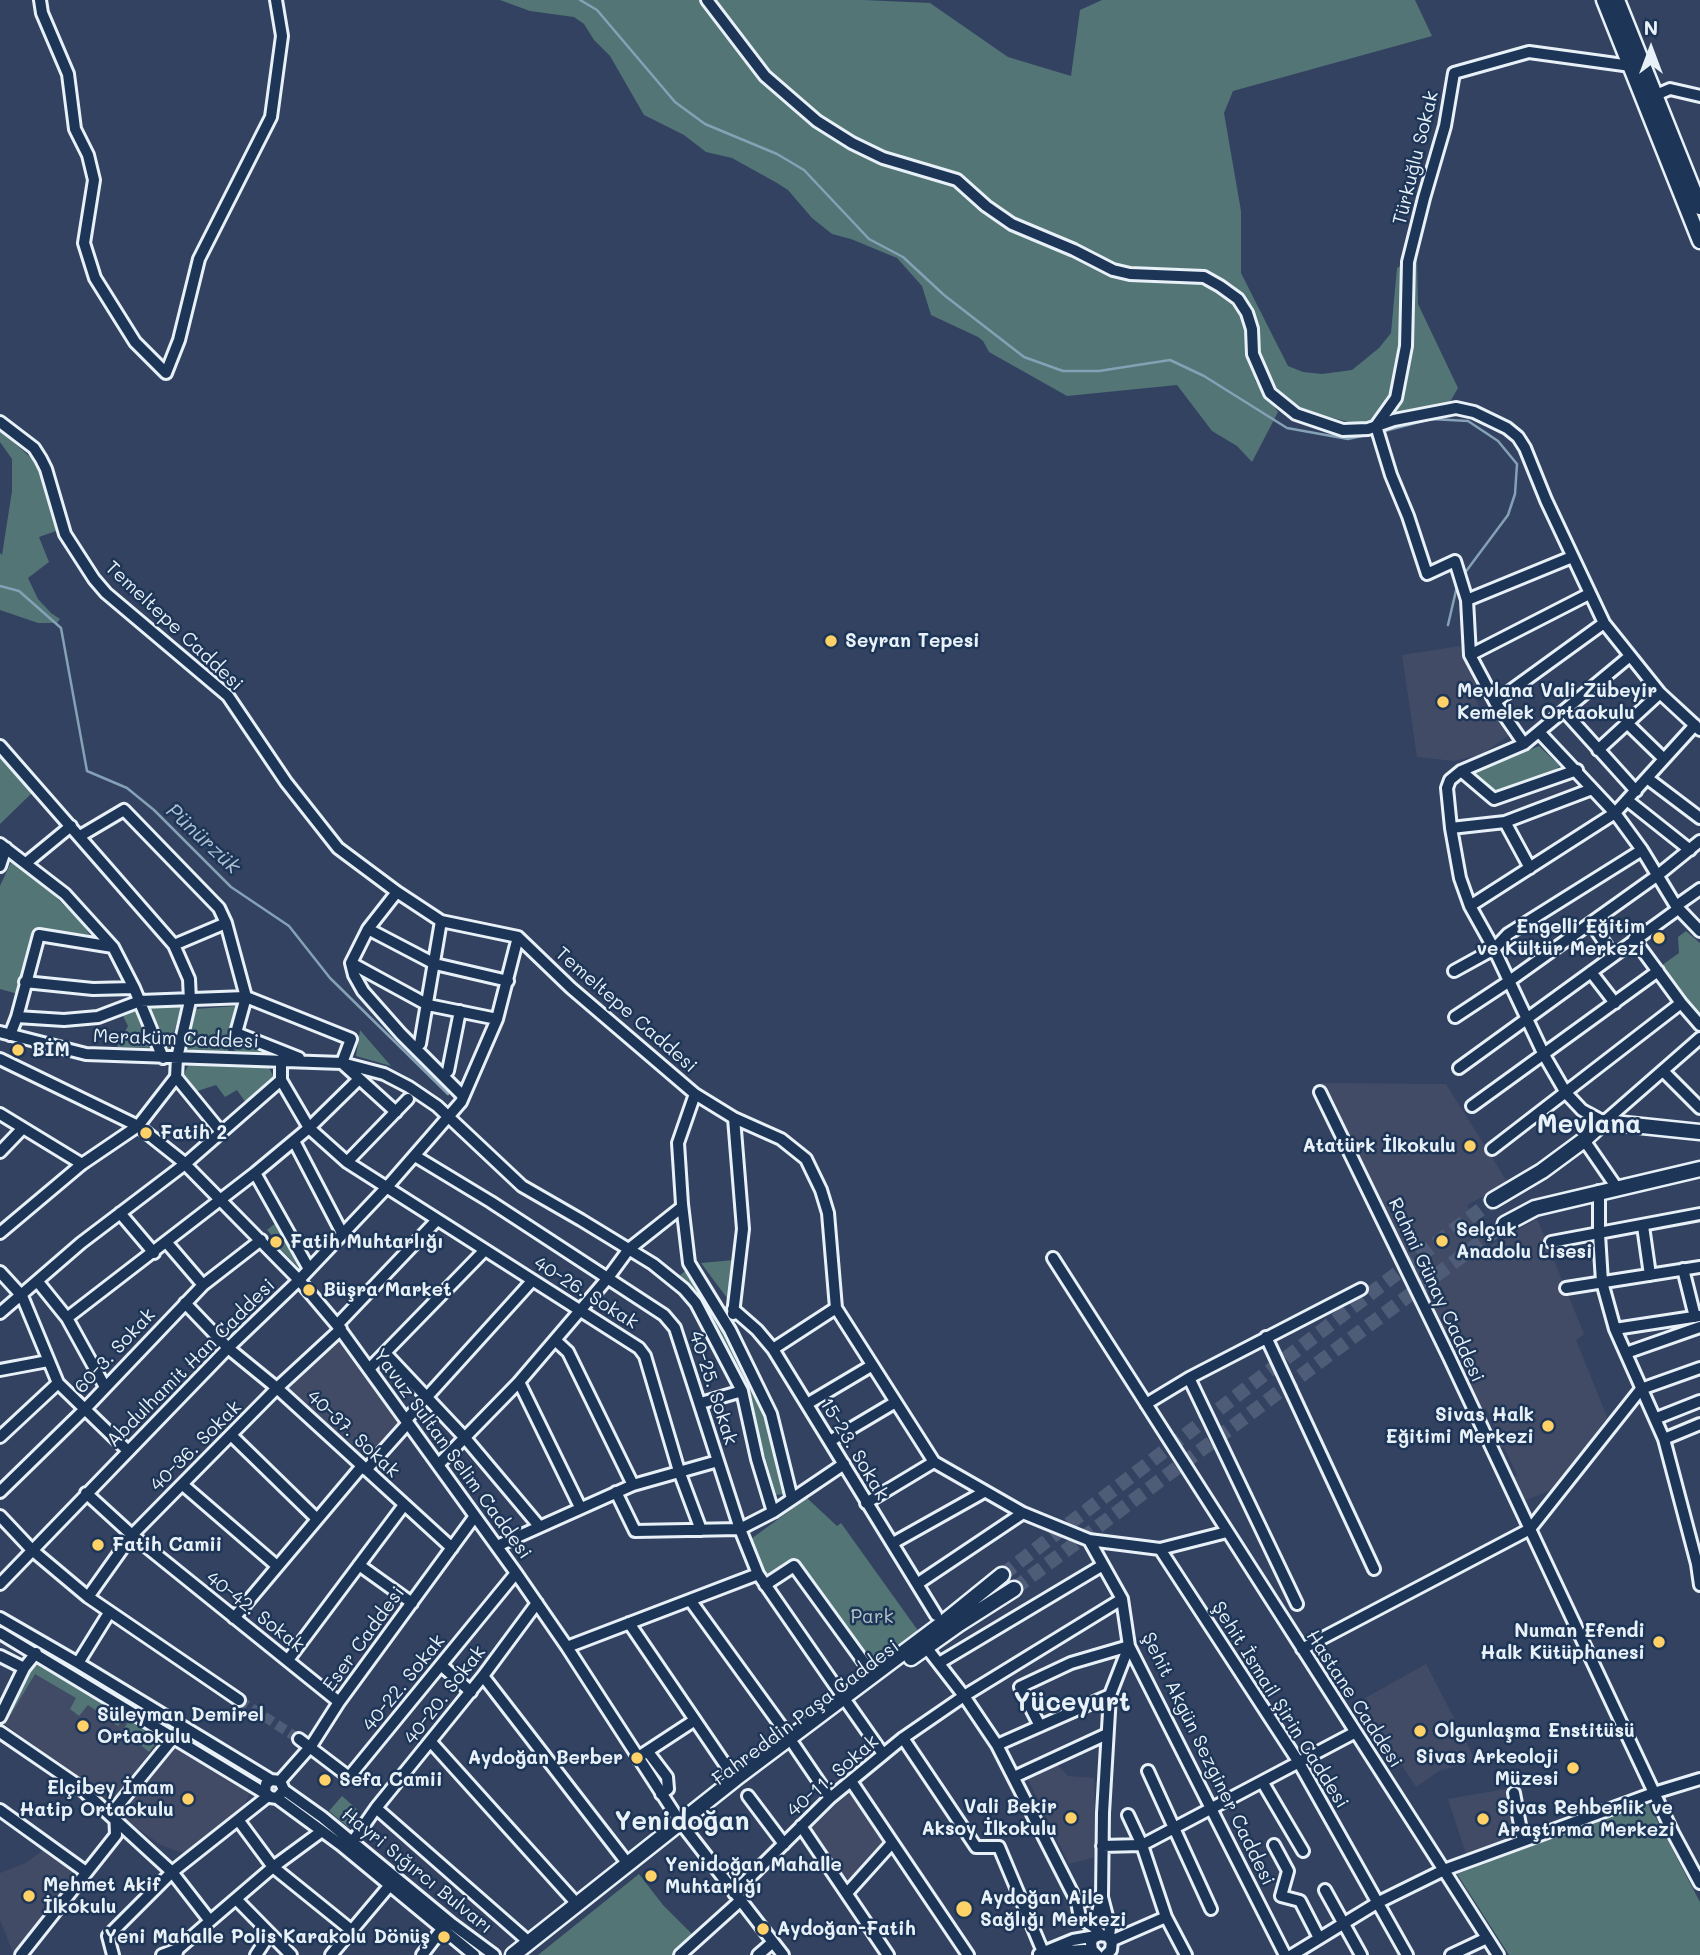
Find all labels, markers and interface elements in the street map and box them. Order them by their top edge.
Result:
north arrow [1616,14,1686,84]
text: N [1644,15,1658,40]
street label: Türkuğlu Sokak [1388,89,1444,227]
street label: Temeltepe Caddesi [100,556,248,696]
place label: Seyran Tepesi [845,630,980,652]
marker: Seyran Tepesi [823,633,839,649]
place label: Mevlana Vali Zübeyir Kemelek Ortaokulu [1457,680,1657,724]
marker: Mevlana Vali Zübeyir Kemelek Ortaokulu [1435,694,1451,710]
water label: Pünürzük [161,798,245,880]
place label: Engelli Eğitim ve Kültür Merkezi [1477,916,1645,960]
marker: Engelli Eğitim ve Kültür Merkezi [1651,930,1667,946]
street label: Temeltepe Caddesi [551,942,701,1078]
street label: Meraküm Caddesi [93,1025,259,1053]
place label: BİM [32,1039,70,1061]
marker: BİM [10,1042,26,1058]
district label: Mevlana [1537,1109,1641,1141]
place label: Fatih 2 [160,1122,227,1144]
marker: Fatih 2 [138,1125,154,1141]
place label: Atatürk İlkokulu [1303,1135,1456,1157]
marker: Atatürk İlkokulu [1462,1138,1478,1154]
street label: Rahmi Günay Caddesi [1383,1194,1489,1386]
place label: Selçuk Anadolu Lisesi [1456,1219,1593,1263]
place label: Fatih Muhtarlığı [290,1231,444,1253]
marker: Selçuk Anadolu Lisesi [1434,1233,1450,1249]
marker: Fatih Muhtarlığı [268,1234,284,1250]
street label: 40-26. Sokak [530,1252,642,1334]
street label: Abdulhamit Han Caddesi [102,1274,280,1452]
place label: Büşra Market [323,1279,452,1301]
marker: Büşra Market [301,1282,317,1298]
street label: 60-3. Sokak [70,1304,160,1398]
street label: 40-25. Sokak [684,1328,742,1448]
street label: Yavuz Sultan Selim Caddesi [368,1344,536,1564]
street label: 40-37. Sokak [302,1385,404,1483]
street label: 15-23. Sokak [815,1394,893,1504]
street label: 40-36. Sokak [146,1396,246,1496]
place label: Sivas Halk Eğitimi Merkezi [1386,1404,1534,1448]
marker: Sivas Halk Eğitimi Merkezi [1540,1418,1556,1434]
place label: Fatih Camii [112,1534,222,1556]
marker: Fatih Camii [90,1537,106,1553]
street label: 40-42. Sokak [201,1567,309,1657]
street label: Eser Caddesi [318,1582,410,1696]
street label: Şehit İsmail Şirin Caddesi [1207,1597,1353,1813]
park label: Park [850,1606,894,1628]
place label: Numan Efendi Halk Kütüphanesi [1480,1620,1645,1664]
street label: Hastane Caddesi [1301,1626,1407,1772]
street label: Şehit Akgün Sezginer Caddesi [1137,1629,1279,1889]
street label: 40-22. Sokak [358,1630,450,1736]
marker: Numan Efendi Halk Kütüphanesi [1651,1634,1667,1650]
street label: Fahreddin Paşa Caddesi [708,1635,904,1791]
street label: 40-20. Sokak [399,1641,491,1749]
district label: Yüceyurt [1013,1687,1131,1719]
place label: Süleyman Demirel Ortaokulu [97,1704,264,1748]
marker: Süleyman Demirel Ortaokulu [75,1718,91,1734]
place label: Olgunlaşma Enstitüsü [1434,1720,1635,1742]
marker: Olgunlaşma Enstitüsü [1412,1723,1428,1739]
street label: 40-11. Sokak [783,1730,883,1822]
place label: Sivas Arkeoloji Müzesi [1416,1746,1559,1790]
place label: Aydoğan Berber [468,1747,623,1769]
marker: Aydoğan Berber [629,1750,645,1766]
marker: Sivas Arkeoloji Müzesi [1565,1760,1581,1776]
place label: Sefa Camii [339,1769,443,1791]
marker: Sefa Camii [317,1772,333,1788]
place label: Elçibey İmam Hatip Ortaokulu [19,1777,174,1821]
marker: Elçibey İmam Hatip Ortaokulu [180,1791,196,1807]
place label: Vali Bekir Aksoy İlkokulu [922,1796,1057,1840]
place label: Sivas Rehberlik ve Araştırma Merkezi [1497,1797,1675,1841]
street label: Hayri Sığırcı Bulvarı [337,1803,497,1939]
district label: Yenidoğan [615,1806,749,1838]
marker: Vali Bekir Aksoy İlkokulu [1063,1810,1079,1826]
marker: Sivas Rehberlik ve Araştırma Merkezi [1475,1811,1491,1827]
place label: Yenidoğan Mahalle Muhtarlığı [665,1854,842,1898]
marker: Yenidoğan Mahalle Muhtarlığı [643,1868,659,1884]
place label: Mehmet Akif İlkokulu [43,1874,160,1918]
place label: Aydoğan Aile Sağlığı Merkezi [980,1887,1127,1931]
marker: Mehmet Akif İlkokulu [21,1888,37,1904]
marker: Aydoğan Aile Sağlığı Merkezi [954,1899,974,1919]
place label: Aydoğan-Fatih [777,1918,916,1940]
marker: Aydoğan-Fatih [755,1921,771,1937]
place label: Yeni Mahalle Polis Karakolu Dönüş [105,1926,430,1948]
marker: Yeni Mahalle Polis Karakolu Dönüş [436,1929,452,1945]

